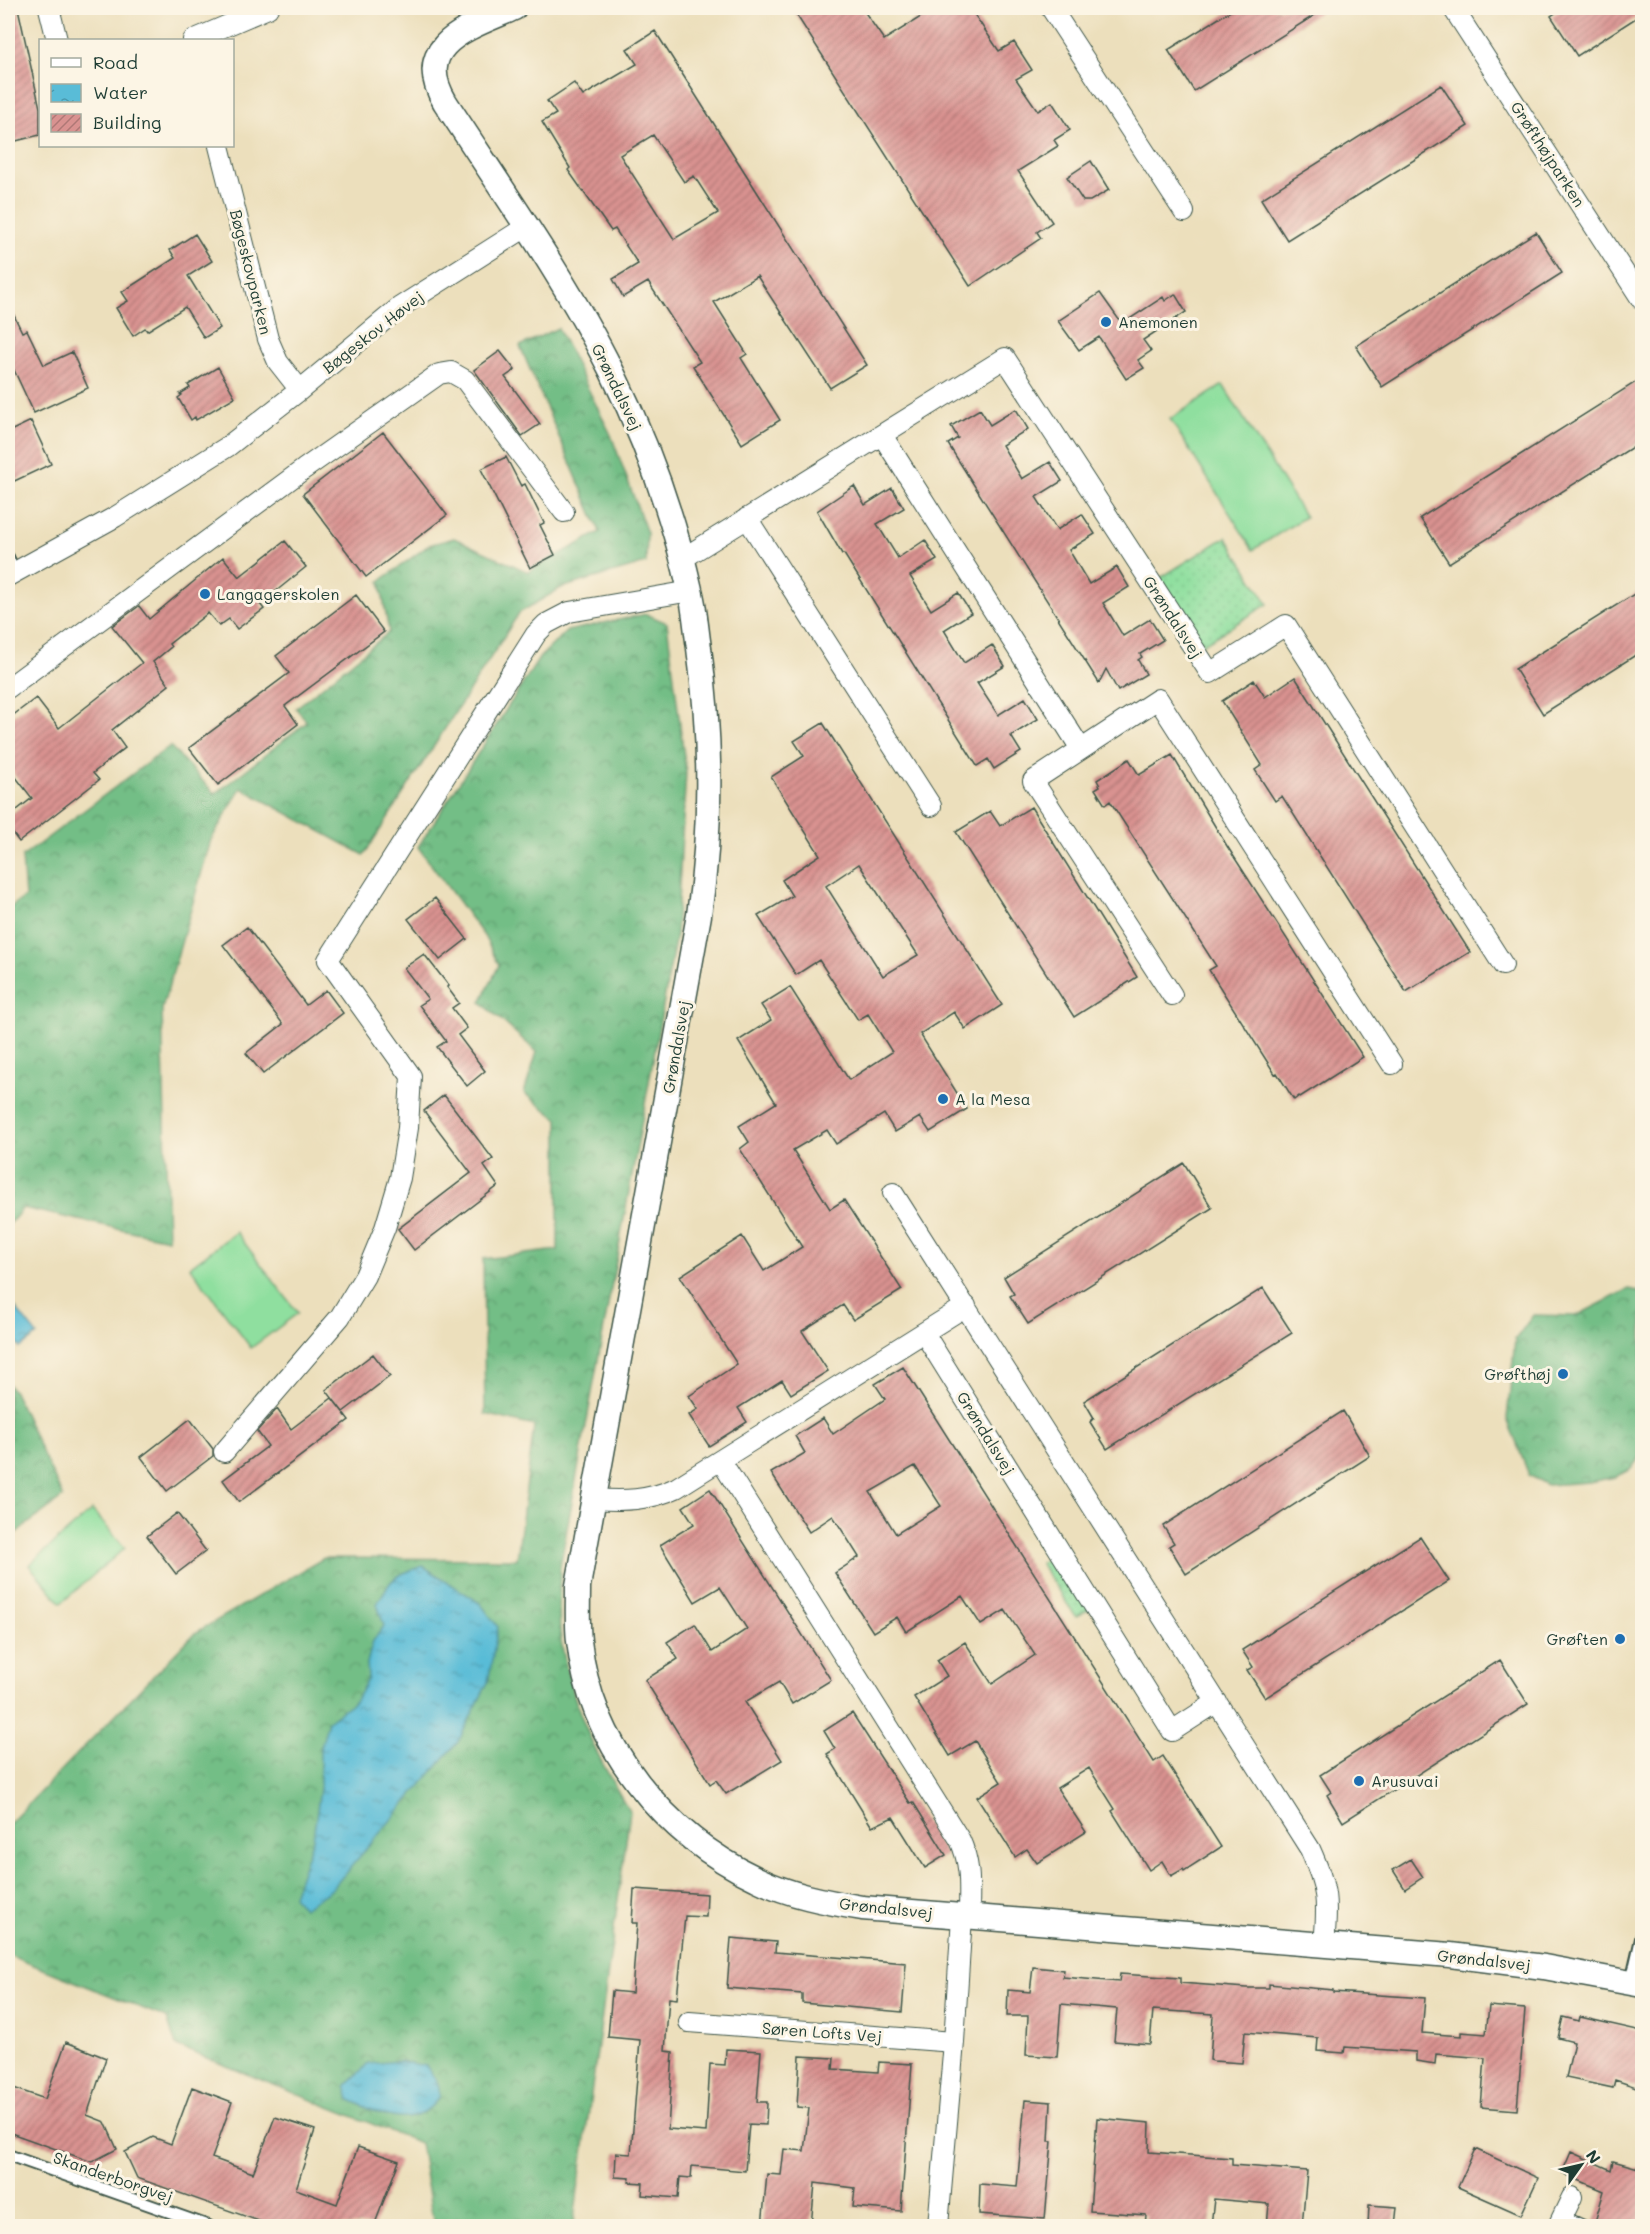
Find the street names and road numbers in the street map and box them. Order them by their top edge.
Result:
street label: Grøfthøjparken [1506,97,1590,211]
street label: Bøgeskovparken [226,207,277,337]
street label: Bøgeskov Høvej [318,286,428,378]
street label: Grøndalsvej [587,340,647,434]
street label: Grøndalsvej [1139,572,1208,662]
street label: Grøndalsvej [657,999,694,1095]
street label: Grøndalsvej [953,1387,1020,1478]
street label: Grøndalsvej [838,1892,934,1923]
street label: Grøndalsvej [1436,1944,1532,1975]
street label: Søren Lofts Vej [761,2017,883,2046]
street label: Skanderborgvej [51,2146,176,2207]

